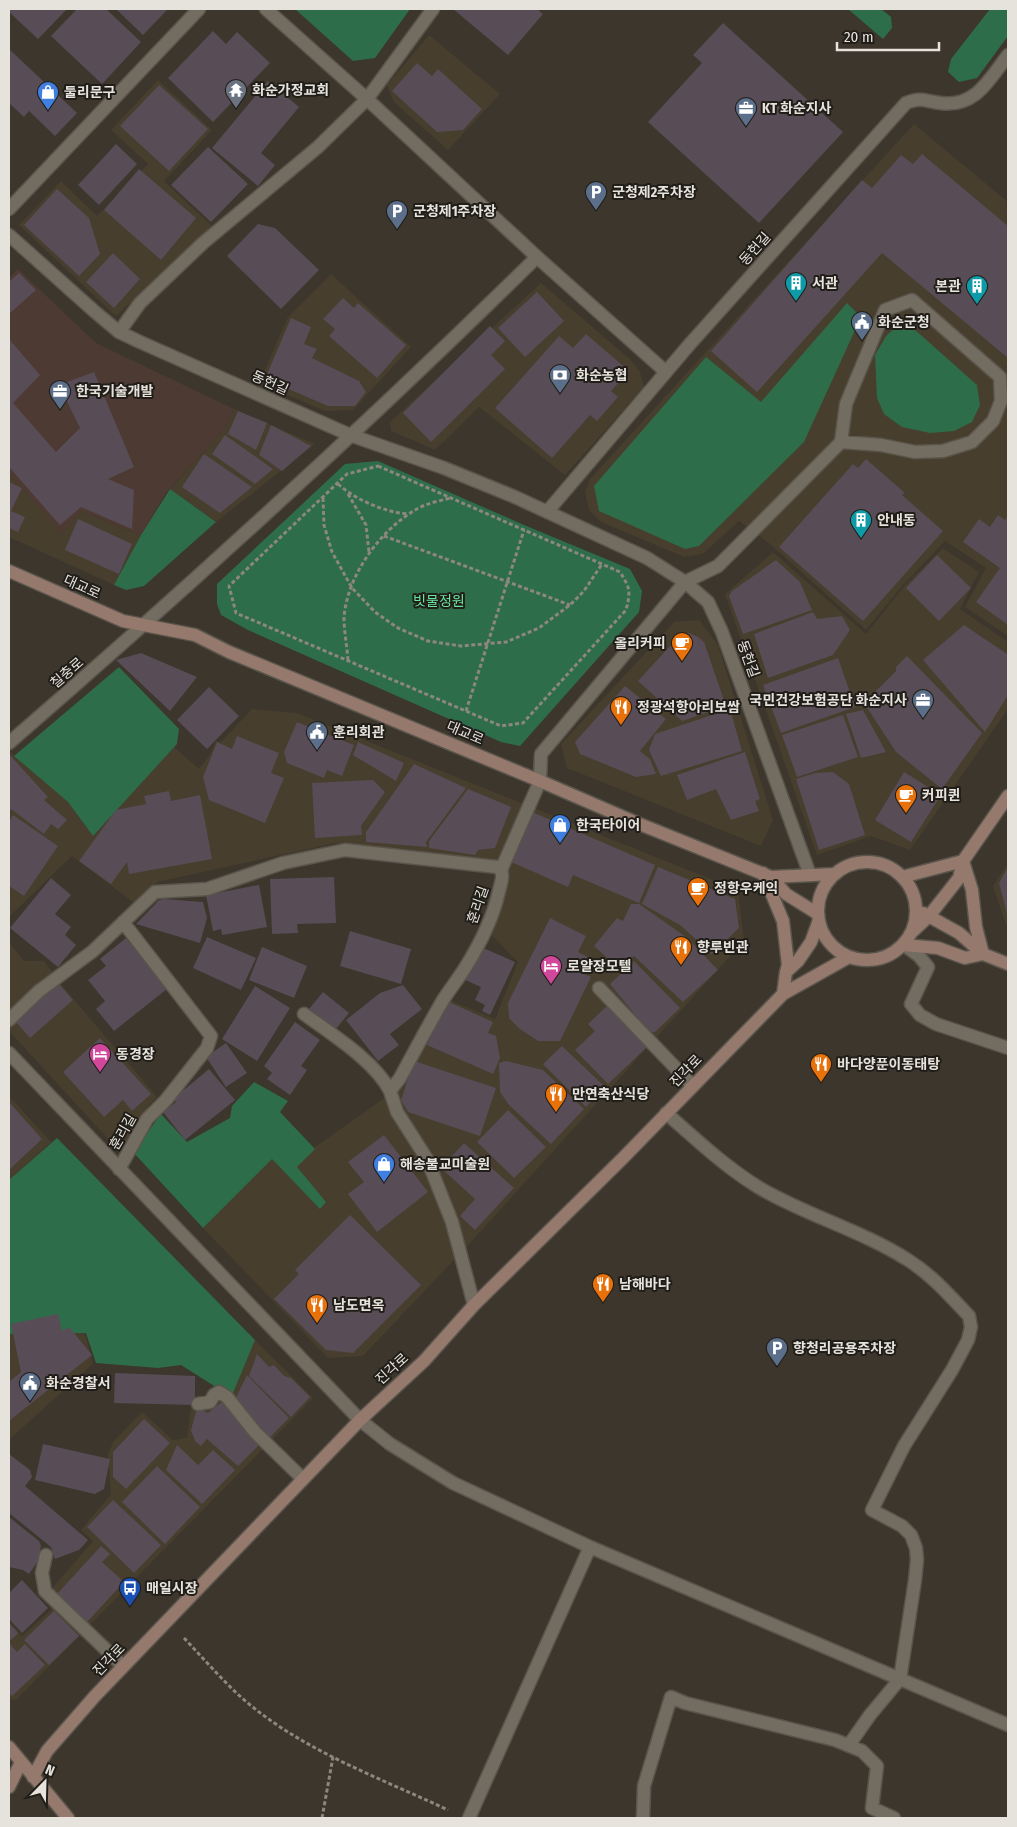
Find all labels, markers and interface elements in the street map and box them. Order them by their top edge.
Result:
scale bar [837,20,940,52]
text: 20 m [844,28,874,46]
temple icon: 화순가정교회 [224,78,248,109]
shop icon: 둘리문구 [36,80,60,111]
place label: 화순가정교회 [252,82,329,99]
place label: 둘리문구 [64,84,116,101]
office icon: KT 화순지사 [734,96,758,127]
place label: KT 화순지사 [762,100,832,117]
parking icon: 군청제2주차장 [584,180,608,211]
place label: 군청제2주차장 [612,184,696,201]
parking icon: 군청제1주차장 [385,199,409,230]
place label: 군청제1주차장 [413,203,496,220]
street label: 동헌길 [736,229,774,269]
building icon: 서관 [784,271,808,302]
building icon: 본관 [965,274,989,305]
place label: 서관 [812,275,838,292]
place label: 본관 [935,278,961,295]
public building icon: 화순군청 [850,310,874,341]
place label: 화순군청 [878,314,930,331]
bank icon: 화순농협 [548,363,572,394]
street label: 동헌길 [249,367,291,399]
place label: 화순농협 [576,367,628,384]
office icon: 한국기술개발 [48,379,72,410]
place label: 한국기술개발 [76,383,153,400]
building icon: 안내동 [849,508,873,539]
place label: 안내동 [877,512,916,529]
street label: 대교로 [61,571,103,603]
park label: 빗물정원 [413,593,465,610]
cafe icon: 올리커피 [670,631,694,662]
place label: 올리커피 [614,635,666,652]
street label: 동헌길 [733,638,763,680]
street label: 칠충로 [47,654,87,692]
office icon: 국민건강보험공단 화순지사 [911,688,935,719]
place label: 국민건강보험공단 화순지사 [750,692,907,709]
restaurant icon: 정광석항아리보쌈 [609,695,633,726]
place label: 정광석항아리보쌈 [637,699,740,716]
street label: 대교로 [444,718,486,748]
public building icon: 훈리회관 [305,720,329,751]
place label: 훈리회관 [333,724,385,741]
cafe icon: 커피퀸 [894,783,918,814]
place label: 커피퀸 [922,787,961,804]
shop icon: 한국타이어 [548,813,572,844]
place label: 한국타이어 [576,817,640,834]
cafe icon: 정항우케익 [686,876,710,907]
place label: 정항우케익 [714,880,778,897]
street label: 훈리길 [464,884,492,926]
restaurant icon: 향루빈관 [669,935,693,966]
place label: 향루빈관 [697,939,749,956]
hotel icon: 로얄장모텔 [539,954,563,985]
place label: 로얄장모텔 [567,958,632,975]
hotel icon: 동경장 [88,1042,112,1073]
place label: 동경장 [116,1046,155,1063]
street label: 진각로 [666,1051,706,1091]
restaurant icon: 바다양푼이동태탕 [809,1052,833,1083]
place label: 바다양푼이동태탕 [837,1056,940,1073]
restaurant icon: 만연축산식당 [544,1082,568,1113]
place label: 만연축산식당 [572,1086,649,1103]
street label: 훈리길 [106,1111,140,1153]
shop icon: 해송불교미술원 [372,1152,396,1183]
place label: 해송불교미술원 [400,1156,490,1173]
restaurant icon: 남해바다 [591,1272,615,1303]
place label: 남해바다 [619,1276,671,1293]
restaurant icon: 남도면옥 [305,1293,329,1324]
place label: 남도면옥 [333,1297,385,1314]
parking icon: 향청리공용주차장 [765,1336,789,1367]
place label: 향청리공용주차장 [793,1340,896,1357]
street label: 진각로 [372,1350,412,1388]
public building icon: 화순경찰서 [18,1371,42,1402]
place label: 화순경찰서 [46,1375,110,1392]
bus stop icon: 매일시장 [118,1576,142,1607]
place label: 매일시장 [146,1580,198,1597]
street label: 진각로 [89,1640,129,1680]
north arrow [20,1757,70,1807]
text: N [43,1761,57,1780]

